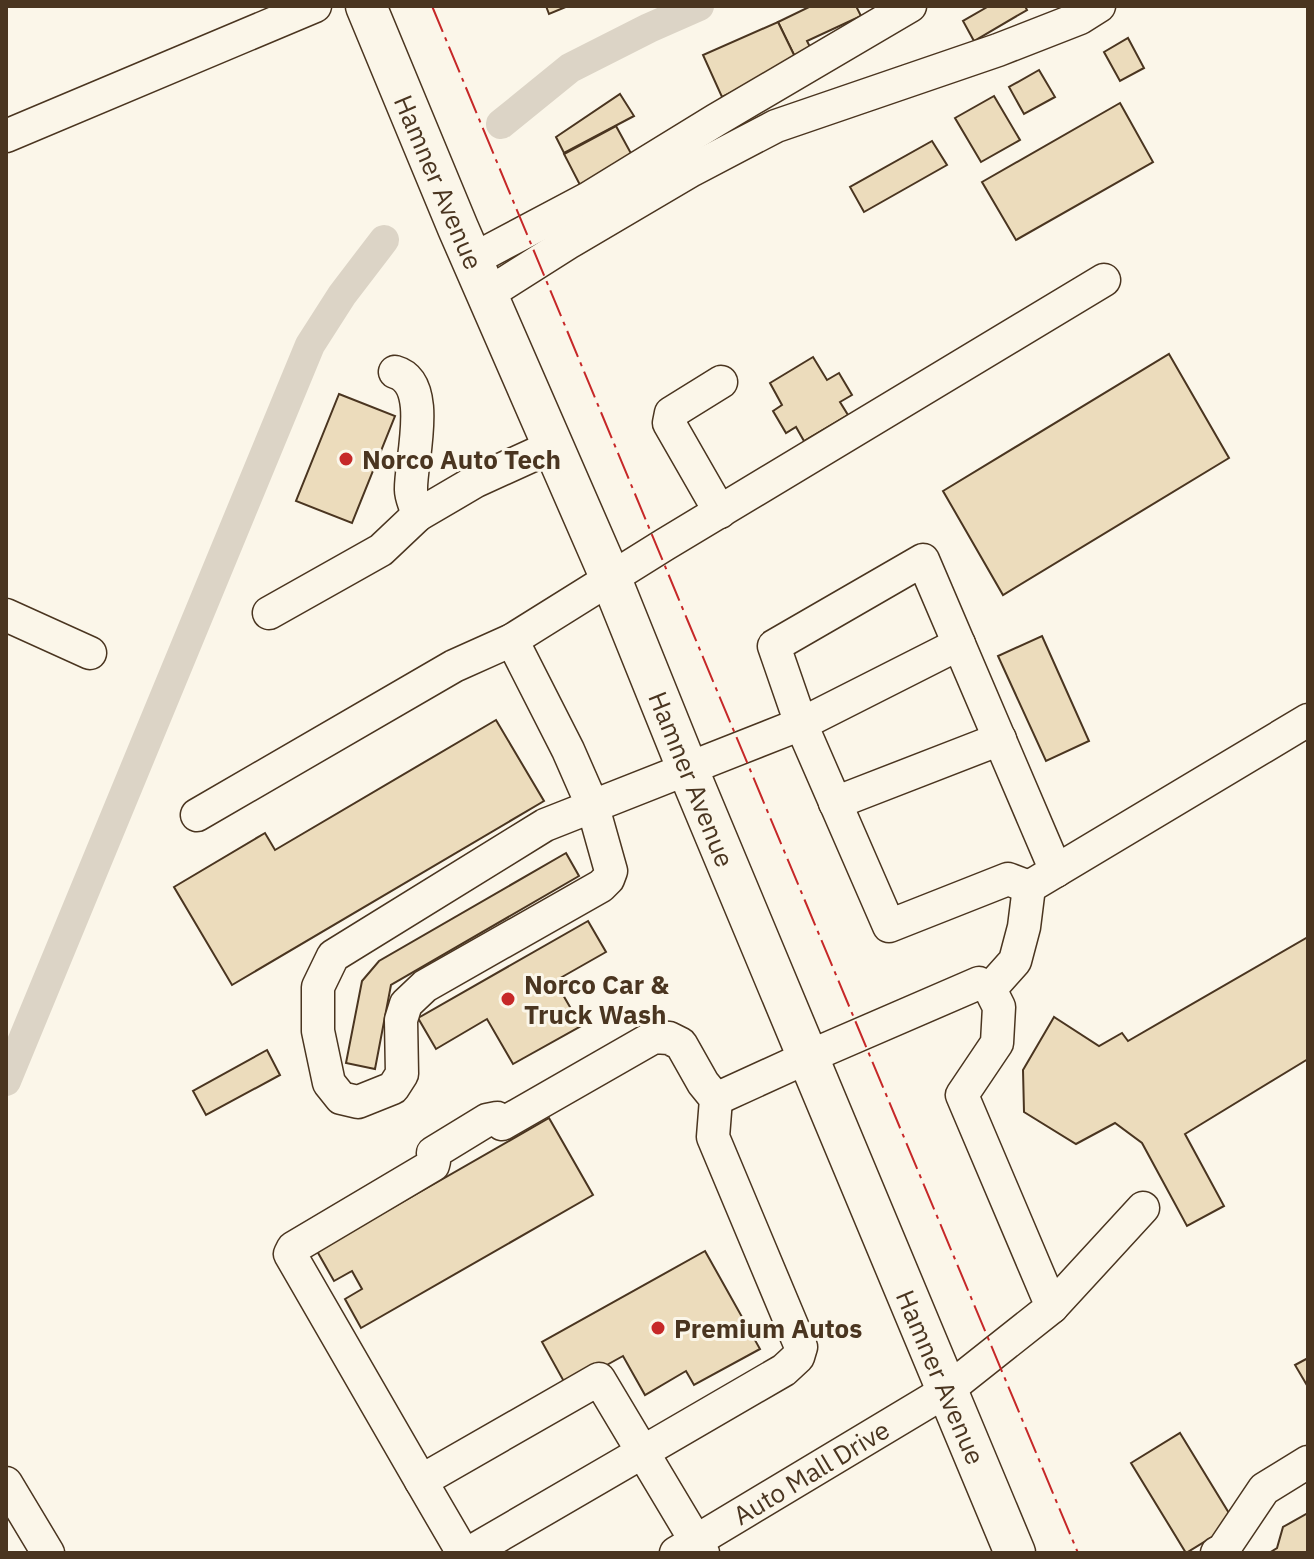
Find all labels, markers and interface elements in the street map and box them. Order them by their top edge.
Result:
street label: Hamner Avenue [387,90,491,274]
place label: Norco Auto Tech [362,442,561,476]
marker: Norco Auto Tech [337,450,355,468]
street label: Hamner Avenue [641,686,743,872]
place label: Norco Car & Truck Wash [524,967,669,1031]
marker: Norco Car & Truck Wash [499,990,517,1008]
street label: Hamner Avenue [889,1285,993,1469]
place label: Premium Autos [674,1311,862,1345]
marker: Premium Autos [649,1319,667,1337]
street label: Auto Mall Drive [727,1412,895,1532]

